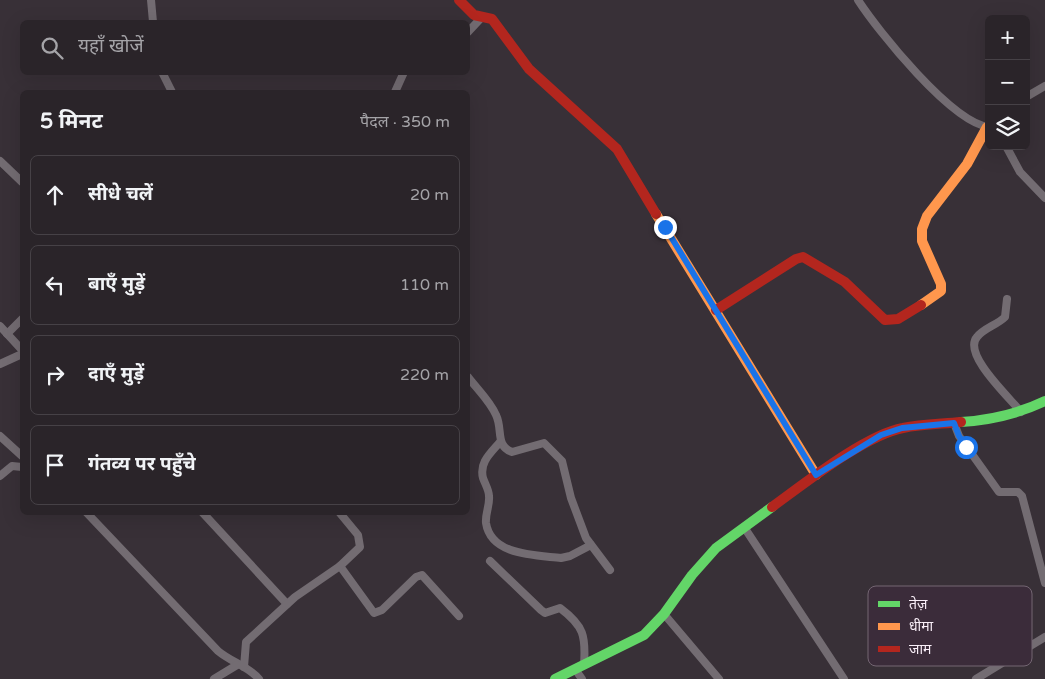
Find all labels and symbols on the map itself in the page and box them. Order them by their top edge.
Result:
route end [654,216,677,239]
route start [955,436,978,459]
legend [868,586,1032,666]
text: तेज़ [909,595,928,613]
text: धीमा [909,618,934,635]
text: जाम [909,641,932,658]

